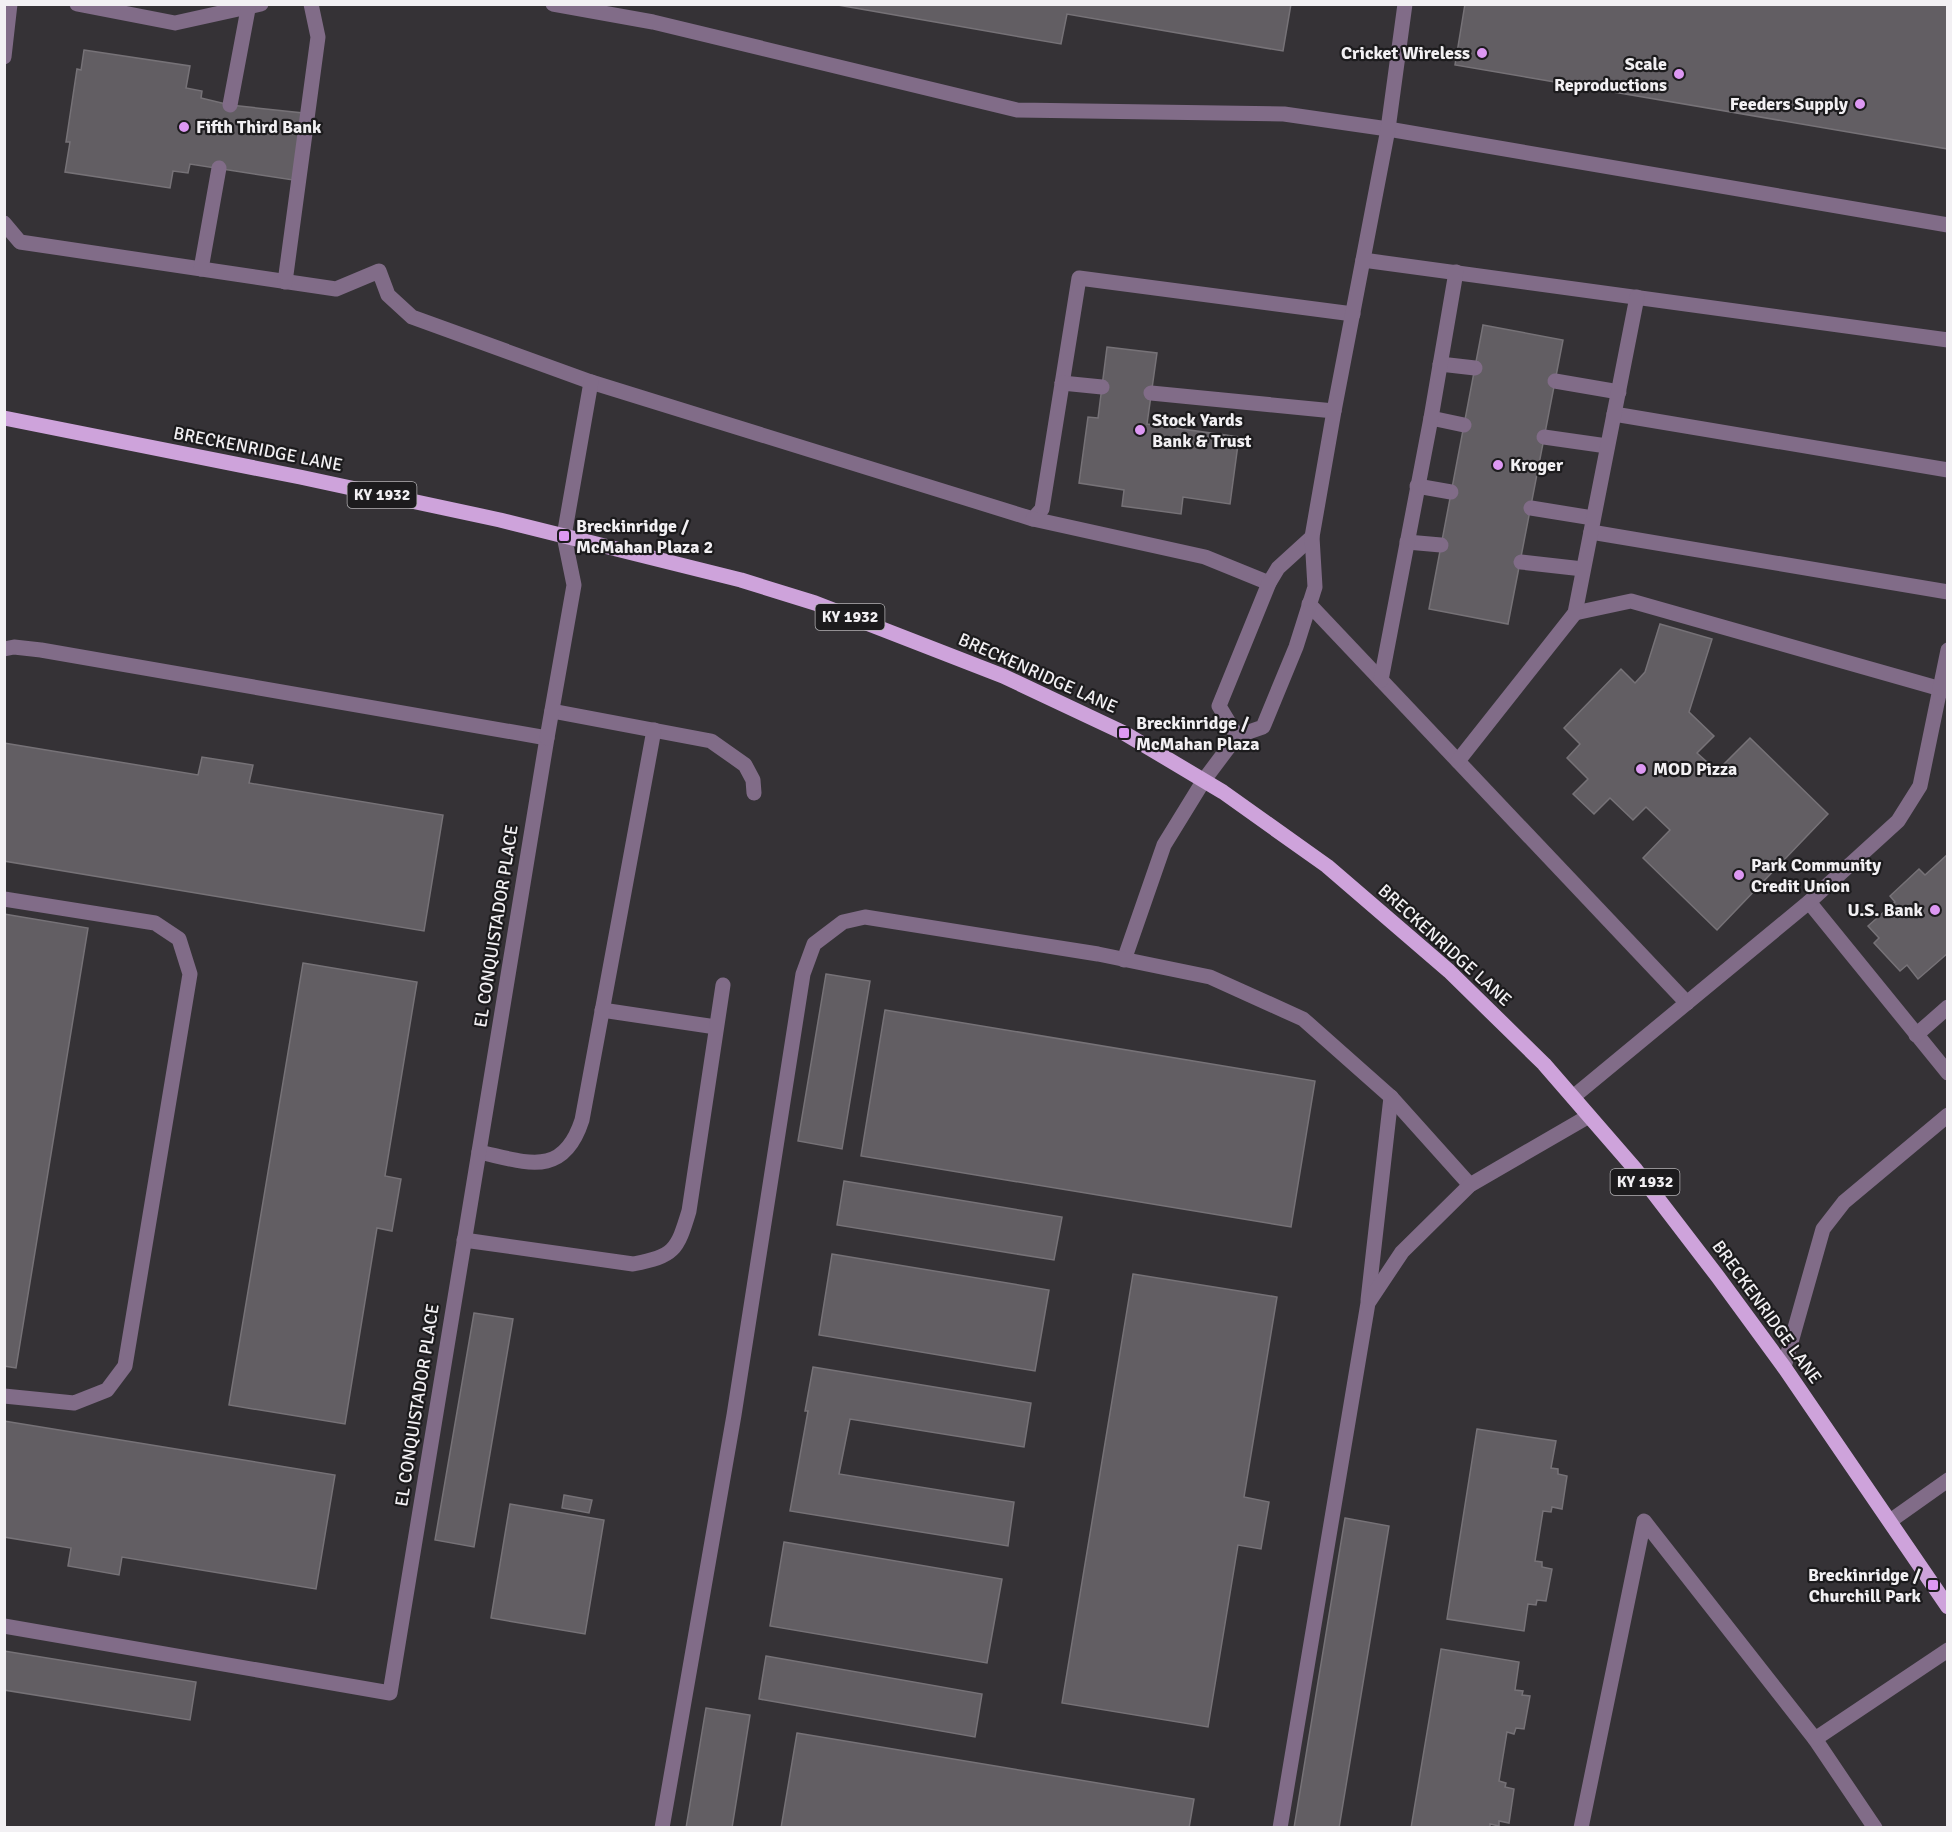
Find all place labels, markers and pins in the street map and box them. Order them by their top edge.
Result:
place label: Cricket Wireless [1341,42,1470,64]
marker: Cricket Wireless [1475,46,1489,60]
place label: Scale Reproductions [1554,53,1667,96]
marker: Scale Reproductions [1672,67,1686,81]
place label: Feeders Supply [1730,93,1848,115]
marker: Feeders Supply [1853,97,1867,111]
place label: Fifth Third Bank [196,116,322,138]
marker: Fifth Third Bank [177,120,191,134]
place label: Stock Yards Bank & Trust [1152,409,1252,452]
marker: Stock Yards Bank & Trust [1133,423,1147,437]
place label: Kroger [1510,454,1564,476]
marker: Kroger [1491,458,1505,472]
place label: Breckinridge / McMahan Plaza 2 [576,515,713,558]
marker: Breckinridge / McMahan Plaza 2 [557,529,571,543]
place label: Breckinridge / McMahan Plaza [1136,712,1259,755]
marker: Breckinridge / McMahan Plaza [1117,726,1131,740]
place label: MOD Pizza [1653,758,1737,780]
marker: MOD Pizza [1634,762,1648,776]
place label: Park Community Credit Union [1751,854,1881,897]
marker: Park Community Credit Union [1732,868,1746,882]
place label: U.S. Bank [1847,899,1924,921]
marker: U.S. Bank [1928,903,1942,917]
place label: Breckinridge / Churchill Park [1808,1564,1922,1607]
marker: Breckinridge / Churchill Park [1926,1578,1940,1592]

